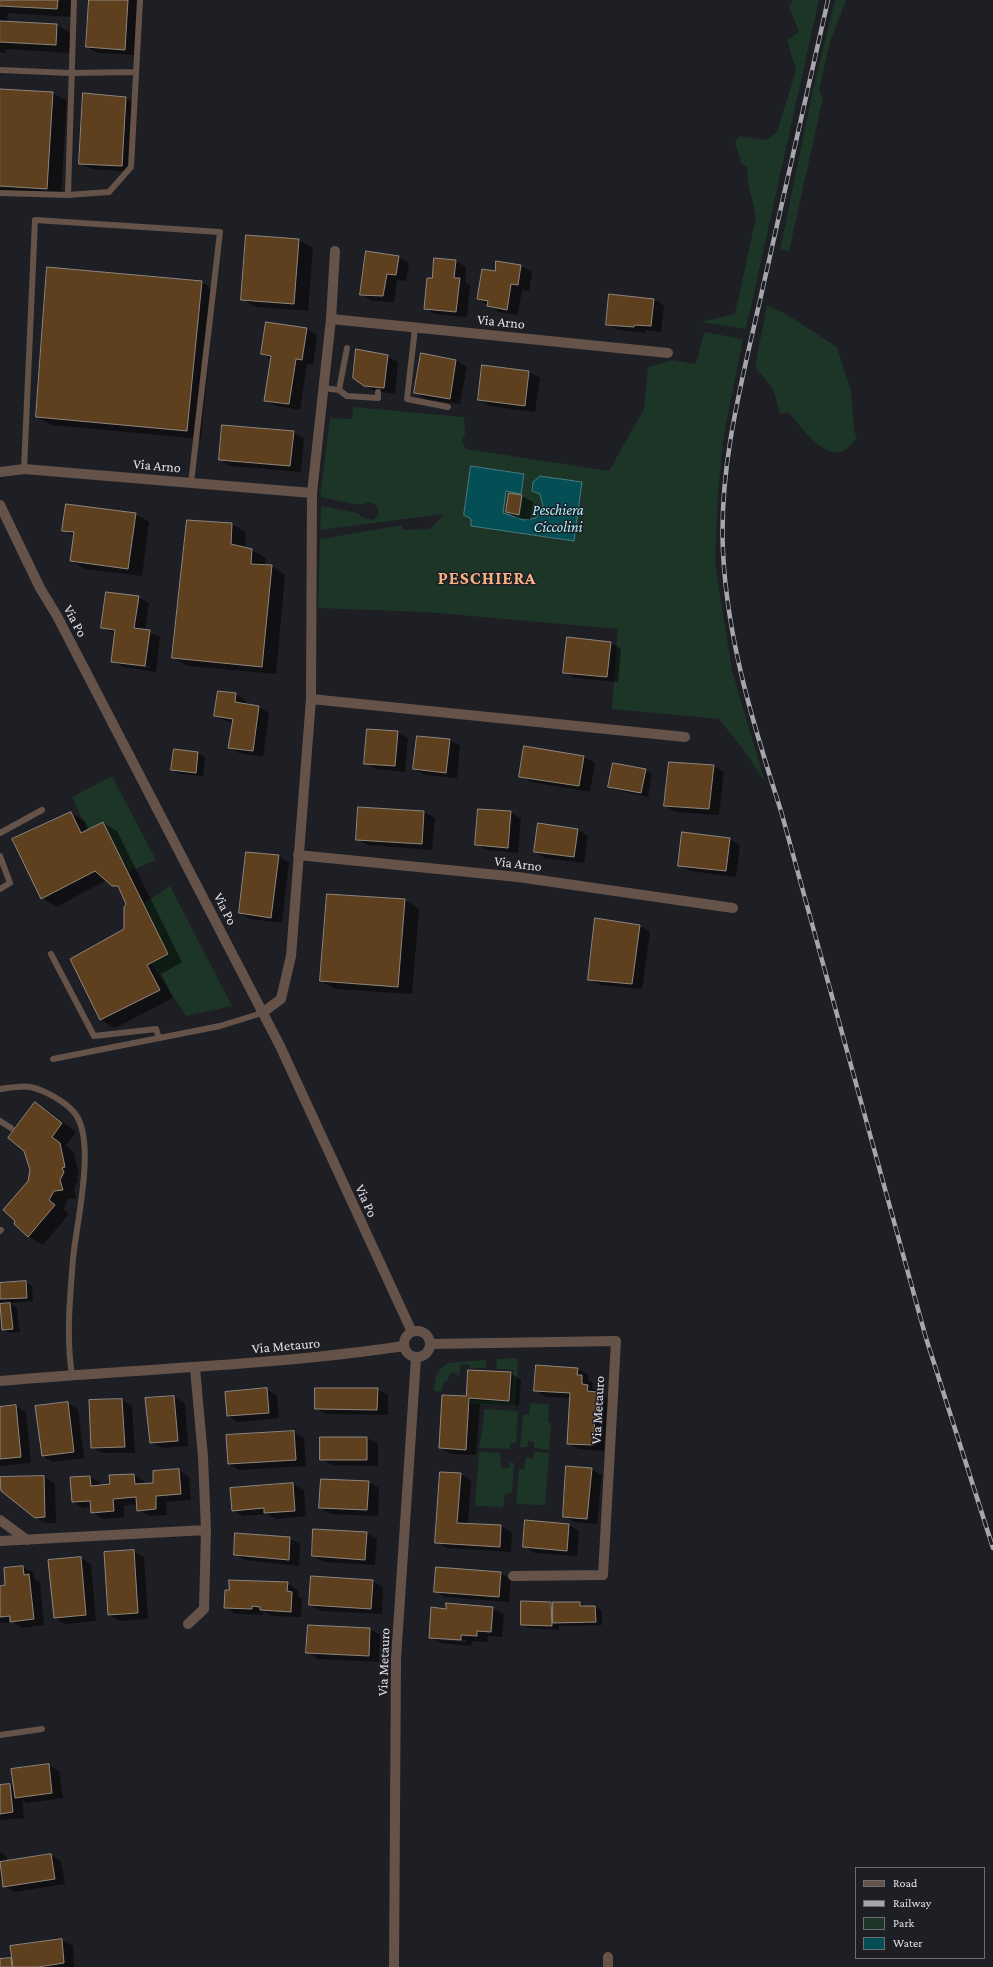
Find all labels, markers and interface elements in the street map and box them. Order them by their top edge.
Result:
street label: Via Arno [476,311,526,333]
street label: Via Arno [132,456,182,476]
water label: Peschiera Ciccolini [532,501,584,536]
district label: PESCHIERA [438,567,536,589]
street label: Via Po [60,602,90,640]
street label: Via Arno [493,853,543,875]
street label: Via Po [210,890,240,928]
street label: Via Po [351,1182,381,1220]
street label: Via Metauro [251,1335,321,1357]
street label: Via Metauro [588,1375,608,1445]
street label: Via Metauro [374,1628,394,1696]
legend [855,1867,985,1959]
text: Road [893,1876,917,1890]
text: Railway [893,1896,931,1910]
text: Park [893,1916,914,1930]
text: Water [893,1936,922,1950]

